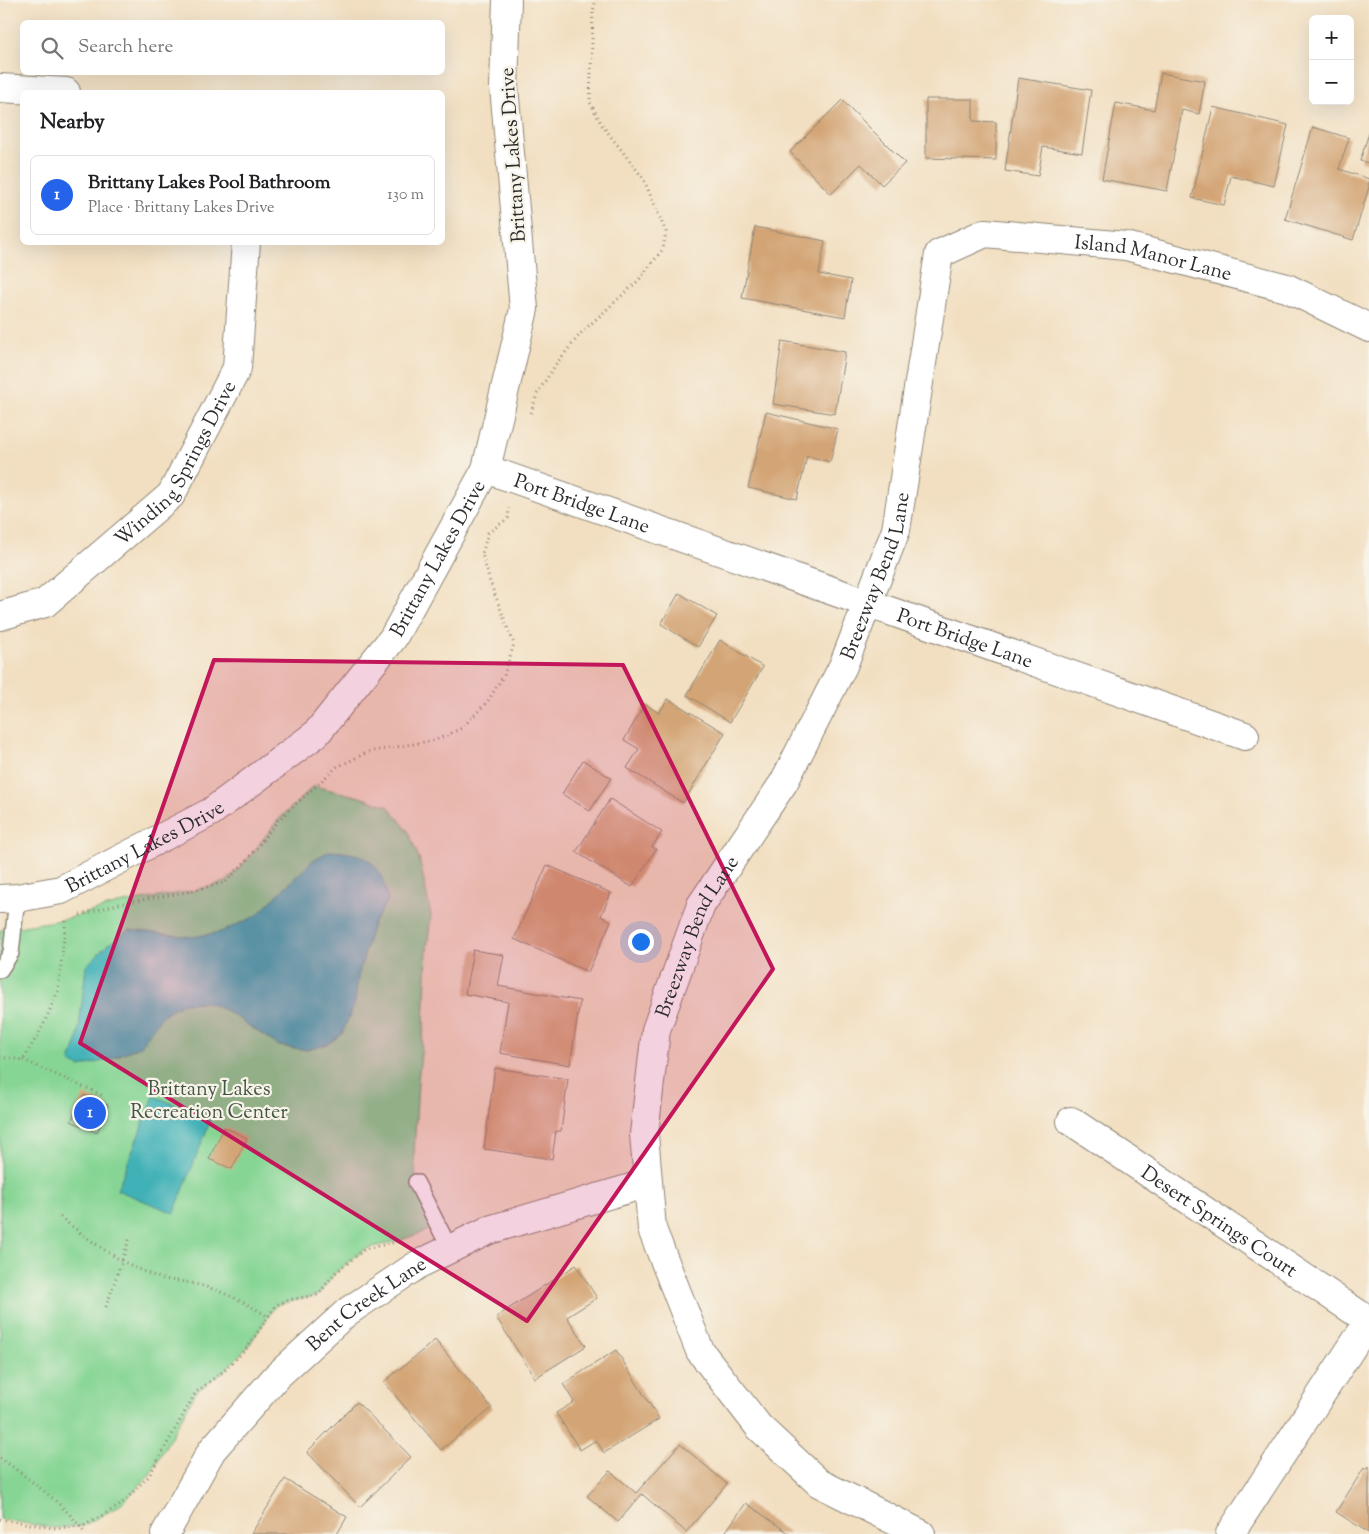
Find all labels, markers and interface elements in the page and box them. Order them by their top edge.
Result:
map controls [1309,15,1354,105]
button: + [1309,15,1354,60]
search box [20,20,445,75]
icon: search [38,34,66,62]
text: Search here [78,34,173,61]
button: − [1309,60,1354,105]
street label: Brittany Lakes Drive [494,66,535,243]
text: Nearby [40,108,105,138]
text: Brittany Lakes Pool Bathroom [88,170,330,197]
text: 1 [54,184,60,207]
text: 130 m [387,184,424,207]
text: Place · Brittany Lakes Drive [88,197,275,220]
street label: Island Manor Lane [1073,229,1235,290]
street label: Winding Springs Drive [109,376,245,554]
street label: Port Bridge Lane [509,468,653,542]
street label: Brittany Lakes Drive [384,475,494,643]
street label: Breezway Bend Lane [835,490,919,665]
street label: Port Bridge Lane [892,603,1036,677]
street label: Brittany Lakes Drive [61,795,232,902]
street label: Breezway Bend Lane [650,851,747,1022]
your location [628,929,654,955]
park label: Brittany Lakes Recreation Center [130,1076,288,1128]
pin: 1 [74,1094,106,1132]
street label: Desert Springs Court [1134,1160,1302,1286]
street label: Bent Creek Lane [301,1251,432,1359]

